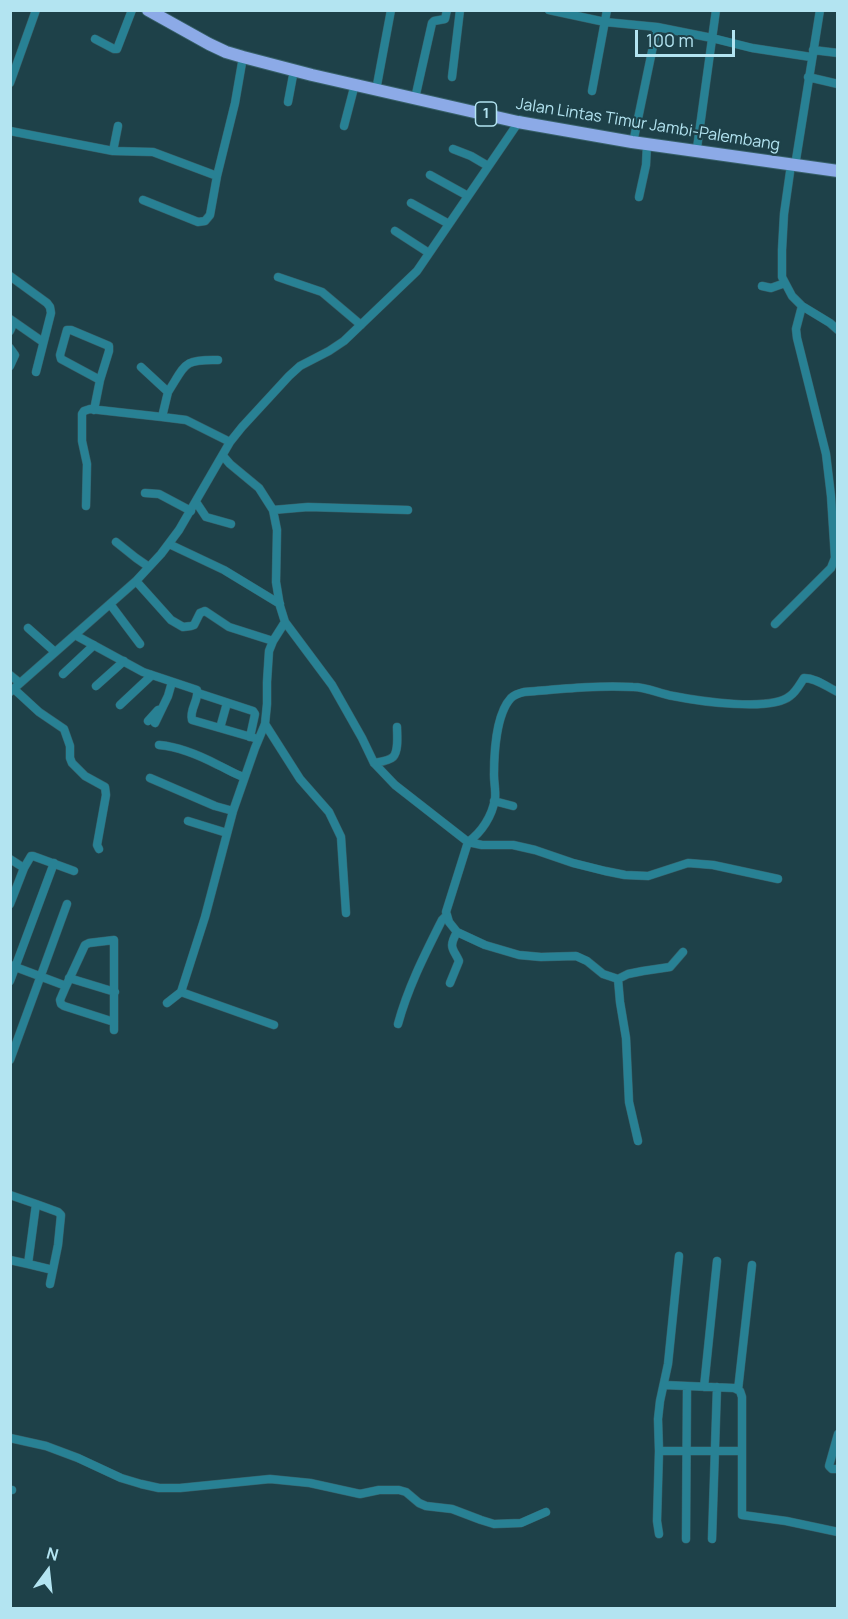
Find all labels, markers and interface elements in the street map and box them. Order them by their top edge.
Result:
scale bar [638,18,738,56]
text: 100 m [646,28,694,52]
street label: Jalan Lintas Timur Jambi-Palembang [515,95,781,155]
road number: 1 [476,102,496,126]
north arrow [18,1541,78,1601]
text: N [44,1542,61,1566]

